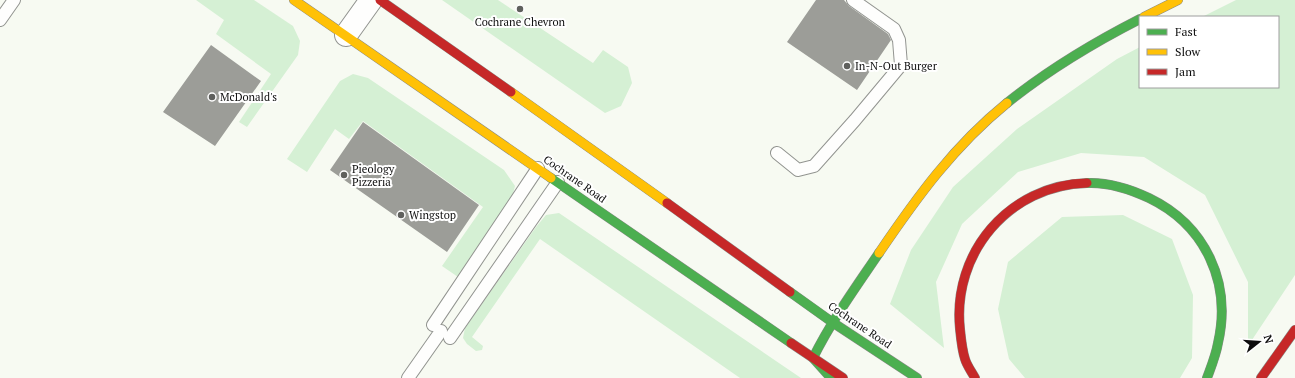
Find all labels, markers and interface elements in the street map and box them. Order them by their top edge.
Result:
marker: Cochrane Chevron [515,4,525,14]
place label: Cochrane Chevron [475,15,566,29]
legend [1139,16,1279,88]
text: Fast [1175,24,1198,39]
text: Slow [1175,44,1201,59]
place label: In-N-Out Burger [855,59,938,73]
marker: In-N-Out Burger [842,61,852,71]
text: Jam [1175,64,1196,79]
place label: McDonald's [220,90,277,104]
marker: McDonald's [207,92,217,102]
street label: Cochrane Road [541,152,609,206]
place label: Pieology Pizzeria [352,162,395,189]
marker: Pieology Pizzeria [339,170,349,180]
place label: Wingstop [409,208,456,222]
marker: Wingstop [396,210,406,220]
street label: Cochrane Road [826,299,894,351]
north arrow [1239,322,1279,362]
text: N [1261,333,1277,346]

